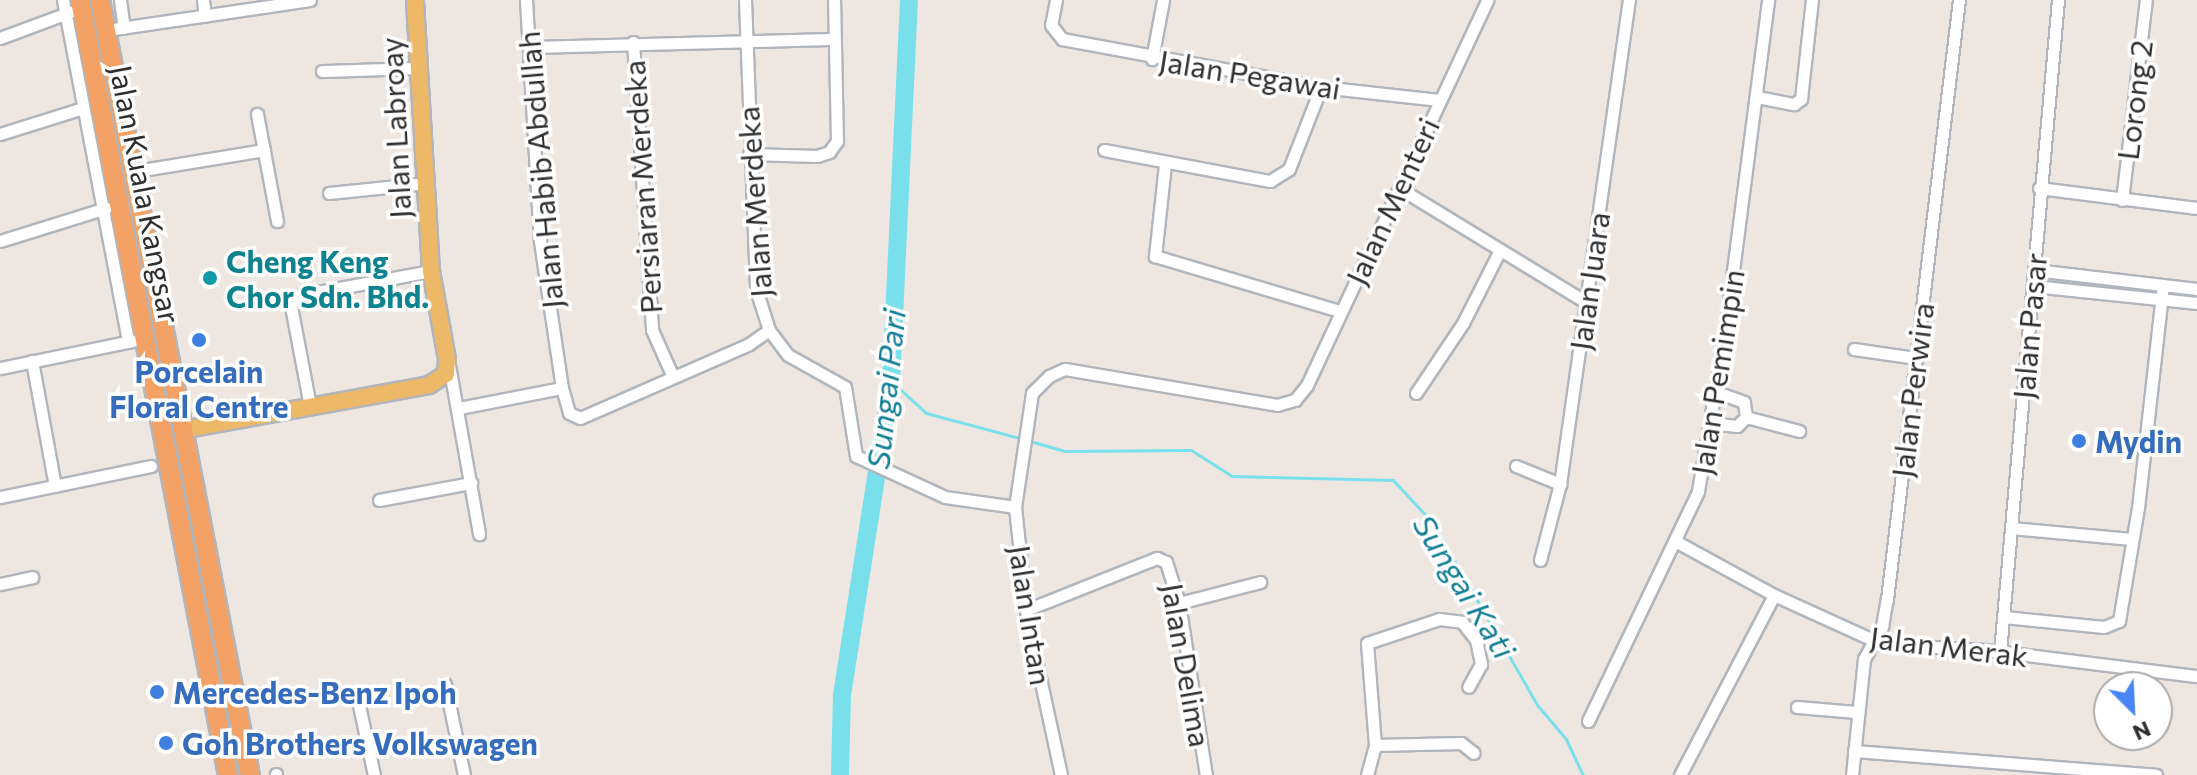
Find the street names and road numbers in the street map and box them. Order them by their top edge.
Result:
street label: Jalan Habib Abdullah [510,30,570,310]
street label: Jalan Labroay [372,36,418,220]
street label: Lorong 2 [2109,38,2159,162]
street label: Jalan Pegawai [1157,42,1343,106]
street label: Persiaran Merdeka [615,59,669,315]
street label: Jalan Kuala Kangsar [103,62,189,326]
street label: Jalan Merdeka [729,105,779,299]
street label: Jalan Menteri [1338,112,1446,290]
street label: Jalan Juara [1561,210,1617,352]
street label: Jalan Pasar [2005,251,2053,401]
street label: Jalan Pemimpin [1683,267,1751,477]
street label: Jalan Perwira [1883,301,1941,479]
street label: Jalan Intan [1002,542,1060,688]
street label: Jalan Delima [1155,580,1219,750]
street label: Jalan Merak [1868,618,2030,674]

